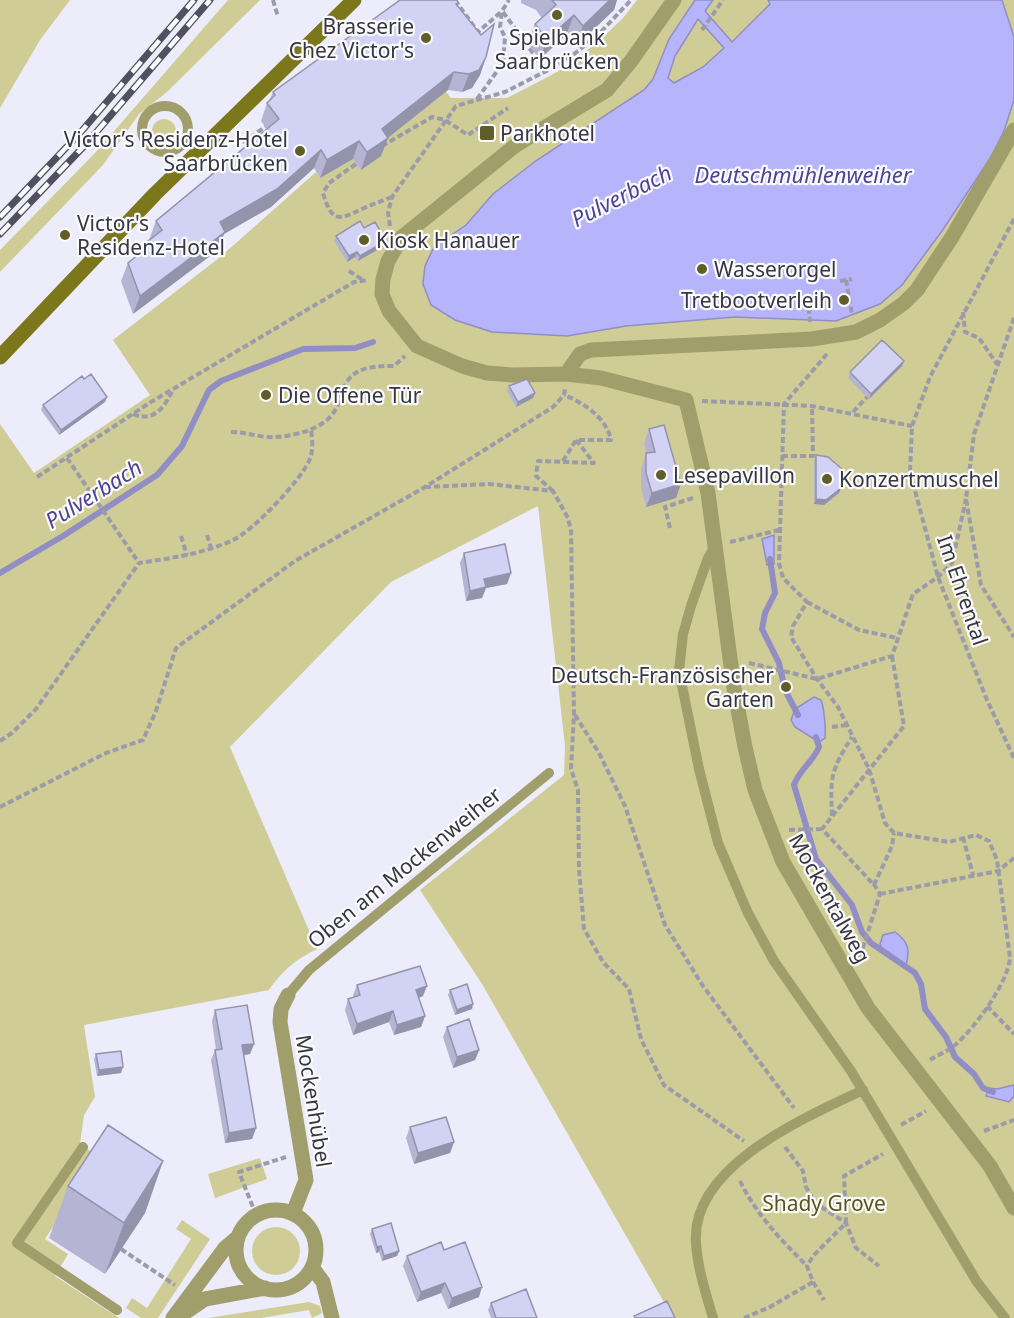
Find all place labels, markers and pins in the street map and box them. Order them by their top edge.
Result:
marker: Spielbank Saarbrücken [550,8,564,22]
place label: Brasserie Chez Victor's [289,12,414,64]
place label: Spielbank Saarbrücken [495,23,619,75]
marker: Brasserie Chez Victor's [419,31,433,45]
place label: Parkhotel [500,119,595,147]
marker: Parkhotel [478,124,496,142]
place label: Victor’s Residenz-Hotel Saarbrücken [64,125,288,177]
marker: Victor’s Residenz-Hotel Saarbrücken [293,144,307,158]
place label: Victor's Residenz-Hotel [77,209,225,261]
place label: Kiosk Hanauer [376,226,520,254]
marker: Victor's Residenz-Hotel [58,228,72,242]
marker: Kiosk Hanauer [357,233,371,247]
place label: Wasserorgel [714,255,836,283]
marker: Wasserorgel [695,262,709,276]
place label: Tretbootverleih [681,286,832,314]
marker: Tretbootverleih [837,293,851,307]
place label: Die Offene Tür [278,381,422,409]
marker: Die Offene Tür [259,388,273,402]
place label: Lesepavillon [673,461,795,489]
place label: Konzertmuschel [839,465,999,493]
marker: Lesepavillon [654,468,668,482]
marker: Konzertmuschel [820,472,834,486]
place label: Deutsch-Französischer Garten [551,661,774,713]
marker: Deutsch-Französischer Garten [779,680,793,694]

